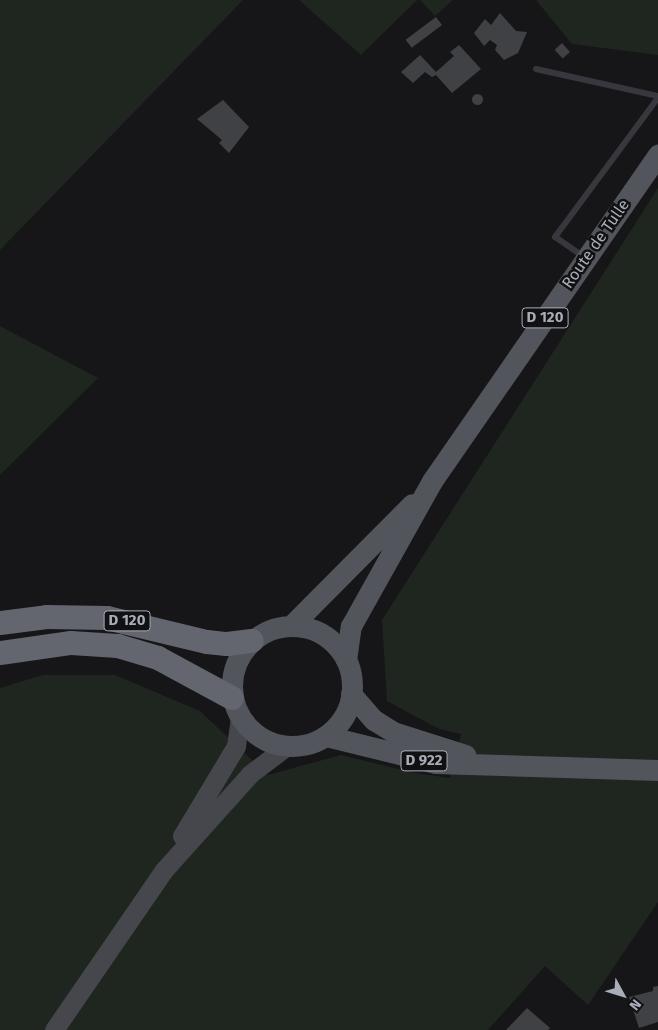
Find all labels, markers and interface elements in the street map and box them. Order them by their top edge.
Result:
street label: Route de Tulle [558,196,634,292]
road number: D 120 [521,306,569,330]
road number: D 120 [103,608,151,634]
road number: D 922 [400,748,448,774]
north arrow [598,970,648,1020]
text: N [626,996,645,1014]

